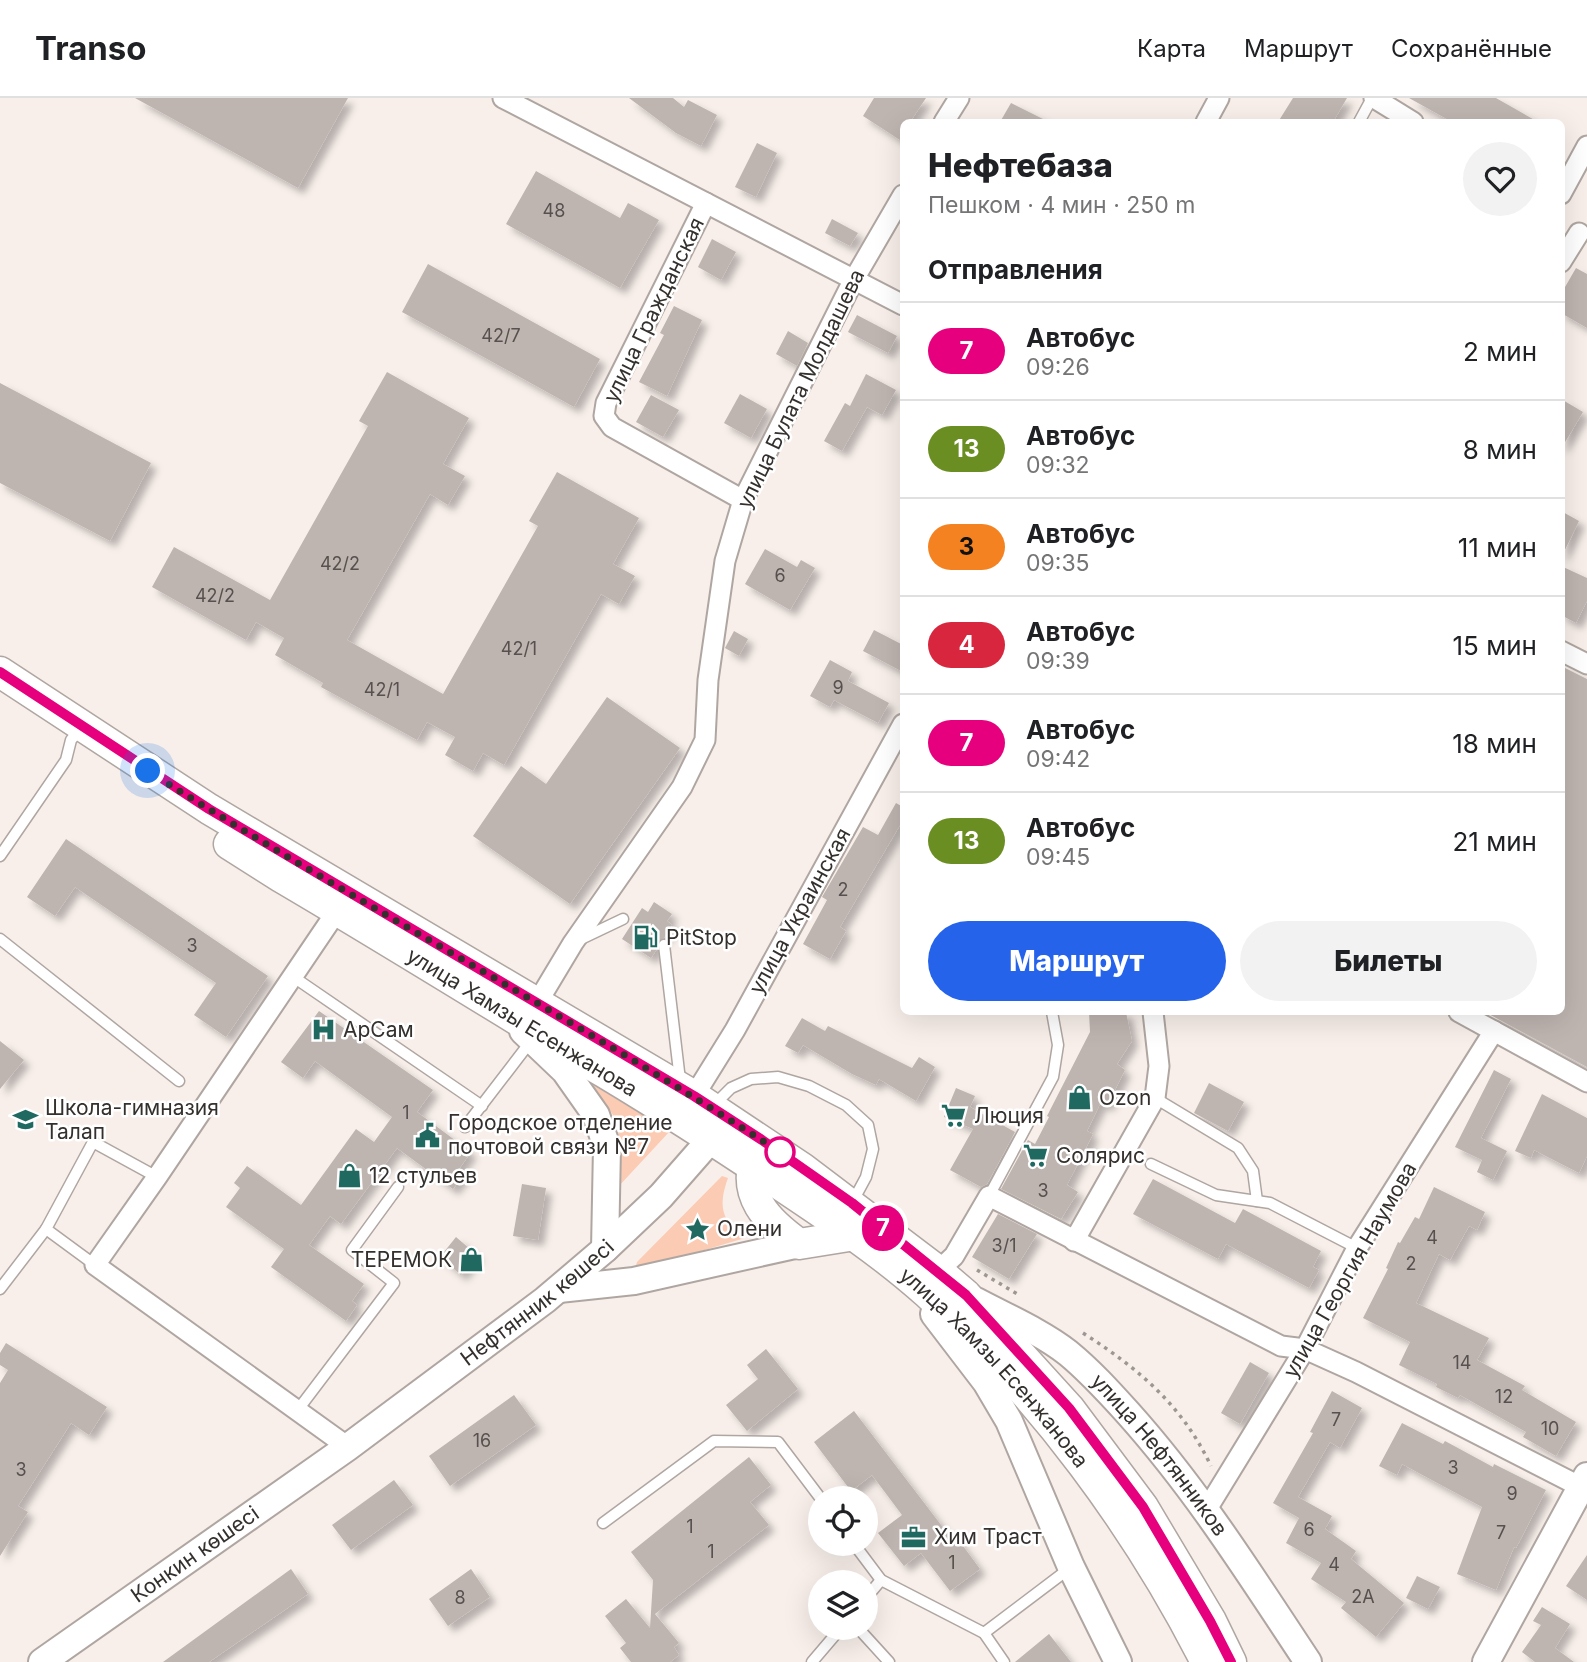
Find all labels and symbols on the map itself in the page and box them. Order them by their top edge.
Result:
house number: 48 [543,200,565,221]
street label: улица Гражданская [598,213,709,406]
street label: улица Булата Молдашева [732,265,869,513]
house number: 42/7 [481,325,521,346]
house number: 42/2 [320,553,360,574]
house number: 6 [774,565,786,586]
house number: 42/2 [195,585,235,606]
house number: 42/1 [501,638,537,659]
house number: 9 [832,677,844,698]
house number: 42/1 [364,679,400,700]
your location [130,753,165,788]
street label: улица Украинская [744,823,856,998]
house number: 2 [838,879,848,900]
fuel station icon: PitStop [632,924,660,952]
place label: PitStop [666,925,737,950]
house number: 3 [186,935,198,956]
street label: улица Хамзы Есенжанова [402,942,642,1102]
hospital icon: АрСам [309,1016,337,1044]
place label: АрСам [343,1017,414,1042]
shop icon: Ozon [1065,1084,1093,1112]
place label: Ozon [1099,1085,1151,1110]
place label: Школа-гимназия Талап [45,1095,219,1144]
house number: 1 [402,1102,410,1123]
supermarket icon: Люция [940,1102,968,1130]
place label: Люция [974,1103,1044,1128]
school or university icon: Школа-гимназия Талап [11,1106,39,1134]
place label: Городское отделение почтовой связи №7 [448,1110,673,1159]
public building icon: Городское отделение почтовой связи №7 [414,1121,442,1149]
unlabelled marker [765,1137,795,1167]
supermarket icon: Солярис [1022,1142,1050,1170]
place label: Солярис [1056,1143,1145,1168]
street label: улица Георгия Наумова [1278,1158,1422,1382]
shop icon: 12 стульев [335,1162,363,1190]
place label: 12 стульев [369,1163,477,1188]
house number: 3 [1037,1180,1049,1201]
line badge: 7 [860,1205,906,1251]
place icon: Олени [683,1215,711,1243]
place label: Олени [717,1216,782,1241]
house number: 4 [1426,1227,1438,1248]
street label: Нефтянник көшесі [455,1234,619,1371]
house number: 3/1 [992,1235,1016,1256]
shop icon: ТЕРЕМОК [458,1246,486,1274]
place label: ТЕРЕМОК [351,1247,452,1272]
house number: 2 [1406,1253,1416,1274]
street label: улица Хамзы Есенжанова [895,1262,1094,1473]
house number: 14 [1453,1352,1471,1373]
street label: улица Нефтянников [1086,1368,1233,1541]
house number: 12 [1495,1386,1513,1407]
house number: 7 [1331,1409,1341,1430]
house number: 10 [1541,1418,1559,1439]
house number: 16 [473,1430,491,1451]
house number: 3 [1447,1457,1459,1478]
house number: 3 [15,1459,27,1480]
house number: 9 [1506,1483,1518,1504]
street label: Конкин көшесі [126,1501,264,1608]
house number: 1 [686,1516,694,1537]
house number: 6 [1303,1519,1315,1540]
house number: 7 [1496,1522,1506,1543]
office icon: Хим Траст [900,1523,928,1551]
place label: Хим Траст [934,1524,1042,1549]
house number: 1 [707,1541,715,1562]
house number: 1 [948,1552,956,1573]
house number: 4 [1328,1554,1340,1575]
house number: 2А [1351,1586,1375,1607]
house number: 8 [454,1587,466,1608]

